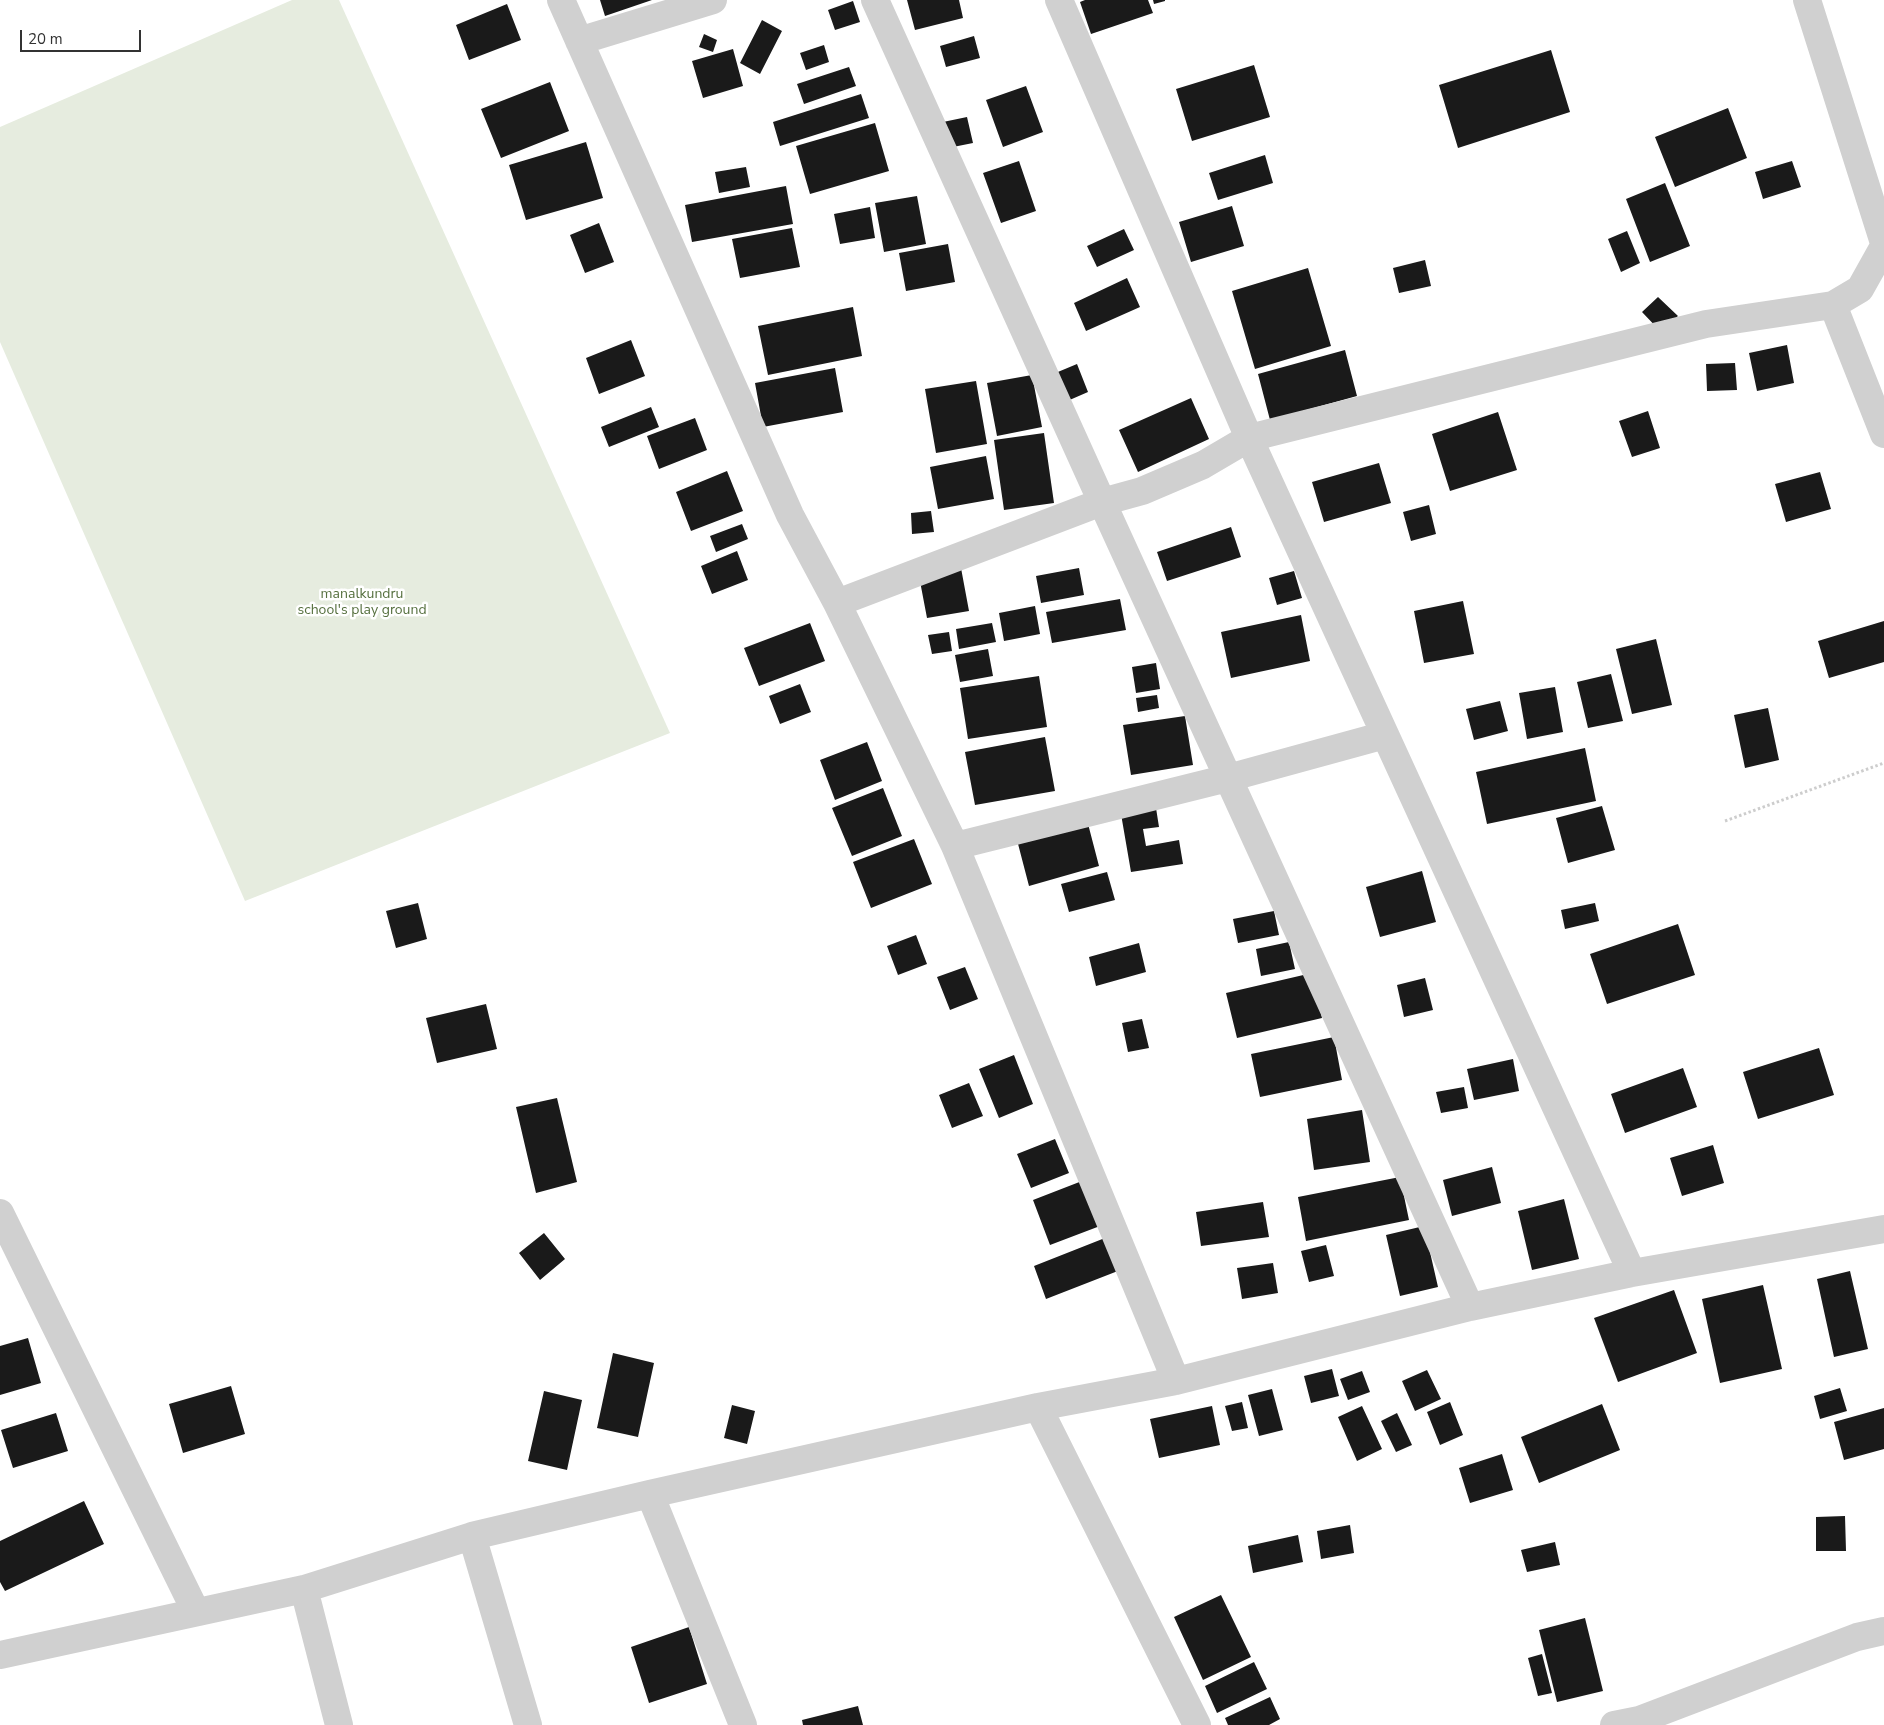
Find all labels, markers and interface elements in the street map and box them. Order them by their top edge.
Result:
scale bar [22,20,144,52]
text: 20 m [28,29,63,49]
park label: manalkundru school's play ground [297,587,427,620]

